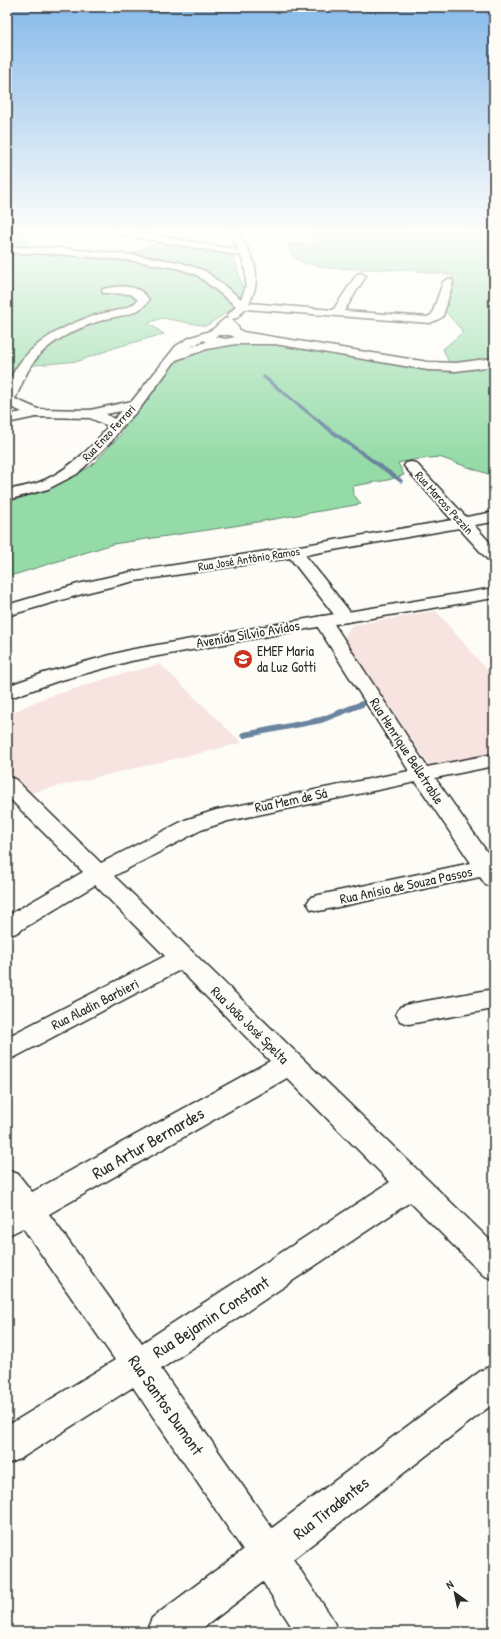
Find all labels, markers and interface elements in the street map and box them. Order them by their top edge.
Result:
street label: Rua Enzo Ferrari [78,401,139,465]
street label: Rua Marcos Pezzin [411,467,477,538]
street label: Rua José Antônio Ramos [197,542,301,575]
street label: Avenida Sílvio Avidos [195,615,301,652]
place label: EMEF Maria da Luz Gotti [257,641,316,676]
school or university icon: EMEF Maria da Luz Gotti [232,648,254,670]
street label: Rua Henrique Belletrable [365,694,449,809]
street label: Rua Mem de Sá [253,782,329,816]
street label: Rua Anísio de Souza Passos [338,861,474,908]
street label: Rua Aladin Barbieri [48,973,142,1034]
street label: Rua João José Spelta [207,982,294,1069]
street label: Rua Artur Bernardes [88,1101,208,1184]
street label: Rua Bejamin Constant [148,1270,274,1363]
street label: Rua Santos Dumont [123,1350,210,1460]
street label: Rua Tiradentes [288,1470,374,1544]
north arrow [435,1573,475,1613]
text: N [443,1577,456,1592]

